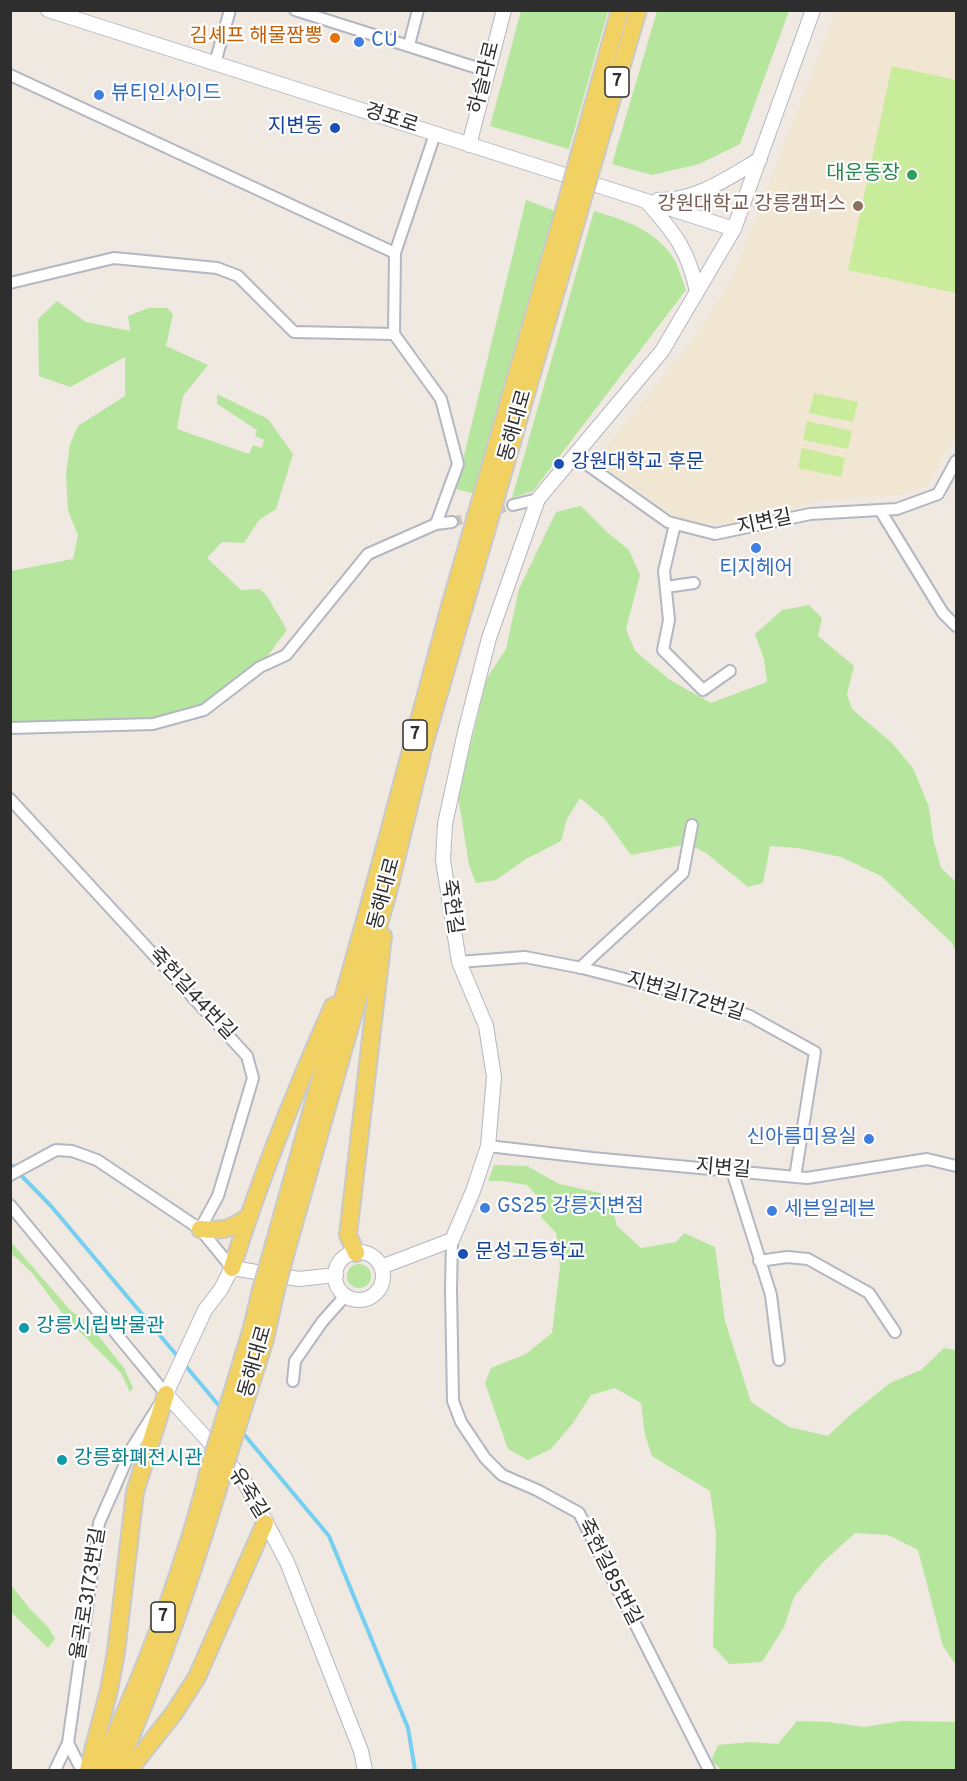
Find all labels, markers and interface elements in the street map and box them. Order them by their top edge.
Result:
place label: 김셰프 해물짬뽕 [190,26,323,50]
place label: CU [371,30,398,54]
marker: 김셰프 해물짬뽕 [328,31,342,45]
marker: CU [352,35,366,49]
street label: 하슬라로 [465,39,507,117]
road number: 7 [605,67,629,97]
place label: 뷰티인사이드 [111,83,221,107]
marker: 뷰티인사이드 [92,88,106,102]
street label: 경포로 [361,100,421,140]
place label: 지변동 [268,116,323,140]
marker: 지변동 [328,121,342,135]
place label: 대운동장 [826,163,900,187]
marker: 대운동장 [905,168,919,182]
place label: 강원대학교 강릉캠퍼스 [657,194,846,218]
marker: 강원대학교 강릉캠퍼스 [851,199,865,213]
street label: 동해대로 [495,387,539,465]
place label: 강원대학교 후문 [571,452,704,476]
marker: 강원대학교 후문 [552,457,566,471]
street label: 지변길 [736,507,794,541]
marker: 티지헤어 [749,541,763,555]
place label: 티지헤어 [719,558,793,582]
road number: 7 [403,720,427,750]
street label: 동해대로 [365,855,407,933]
street label: 죽헌길 [434,878,466,936]
street label: 죽헌길44번길 [142,944,240,1046]
street label: 지변길172번길 [623,969,747,1027]
place label: 신아름미용실 [747,1127,857,1151]
marker: 신아름미용실 [862,1132,876,1146]
street label: 지변길 [694,1156,752,1184]
place label: GS25 강릉지변점 [497,1196,644,1220]
place label: 세븐일레븐 [784,1199,876,1223]
marker: GS25 강릉지변점 [478,1201,492,1215]
marker: 세븐일레븐 [765,1204,779,1218]
place label: 문성고등학교 [475,1242,585,1266]
marker: 문성고등학교 [456,1247,470,1261]
place label: 강릉시립박물관 [36,1316,165,1340]
marker: 강릉시립박물관 [17,1321,31,1335]
street label: 동해대로 [235,1323,279,1401]
place label: 강릉화폐전시관 [74,1448,203,1472]
marker: 강릉화폐전시관 [55,1453,69,1467]
street label: 유죽길 [222,1464,272,1524]
street label: 죽헌길85번길 [571,1516,645,1630]
street label: 율곡로3173번길 [68,1526,112,1662]
road number: 7 [151,1602,175,1632]

